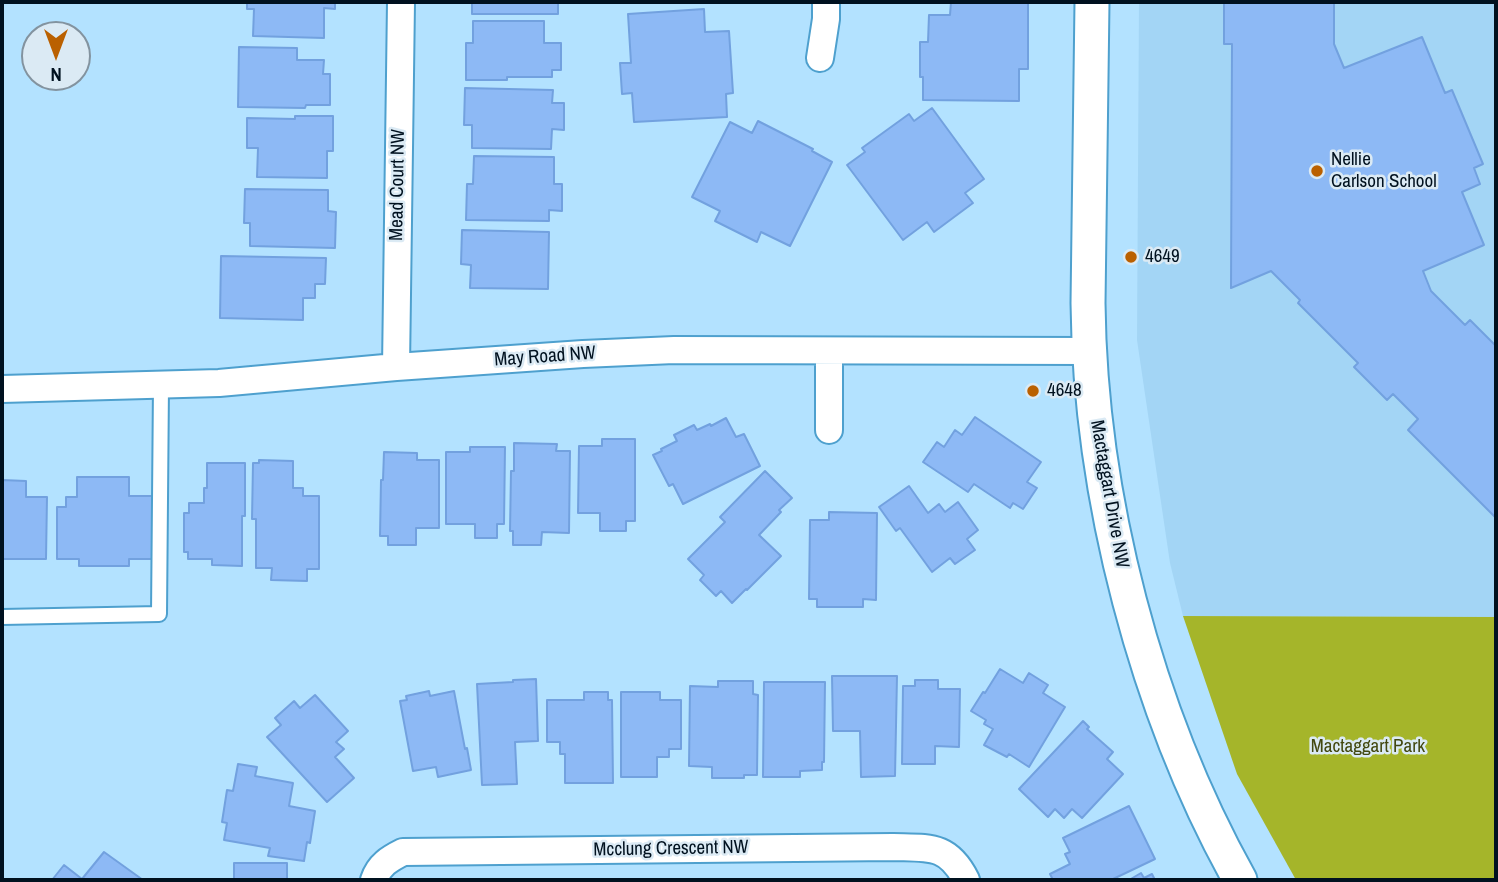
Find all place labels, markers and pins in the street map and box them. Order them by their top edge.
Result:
place label: Nellie Carlson School [1331,149,1437,193]
marker: Nellie Carlson School [1309,163,1325,179]
place label: 4649 [1145,246,1180,268]
marker: 4649 [1123,249,1139,265]
place label: 4648 [1047,380,1082,402]
marker: 4648 [1025,383,1041,399]

